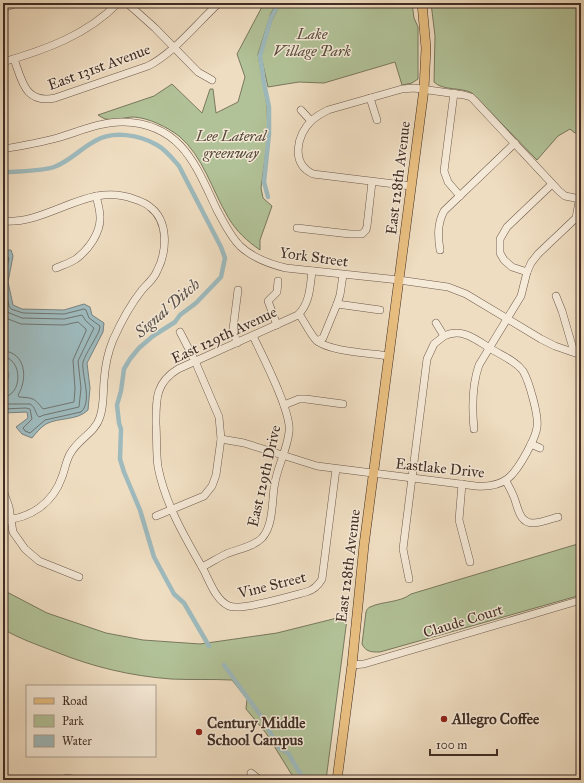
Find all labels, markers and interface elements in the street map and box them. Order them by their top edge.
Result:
park label: Lake Village Park [273,25,351,60]
street label: East 131st Avenue [45,40,153,94]
street label: East 128th Avenue [382,120,414,236]
park label: Lee Lateral greenway [195,127,268,162]
street label: York Street [279,243,350,271]
water label: Signal Ditch [130,274,204,342]
street label: East 129th Avenue [168,303,280,367]
street label: East 129th Drive [244,423,284,529]
street label: Eastlake Drive [395,454,485,482]
street label: East 128th Avenue [332,508,364,624]
street label: Vine Street [235,568,309,602]
street label: Claude Court [421,600,506,642]
legend [26,685,156,757]
text: Road [62,694,88,708]
place label: Allegro Coffee [451,710,540,729]
text: Park [62,714,84,728]
place label: Century Middle School Campus [207,714,306,750]
marker: Allegro Coffee [439,714,449,724]
marker: Century Middle School Campus [194,727,204,737]
scale bar [430,731,497,757]
text: Water [62,734,92,748]
text: 100 m [436,738,467,752]

